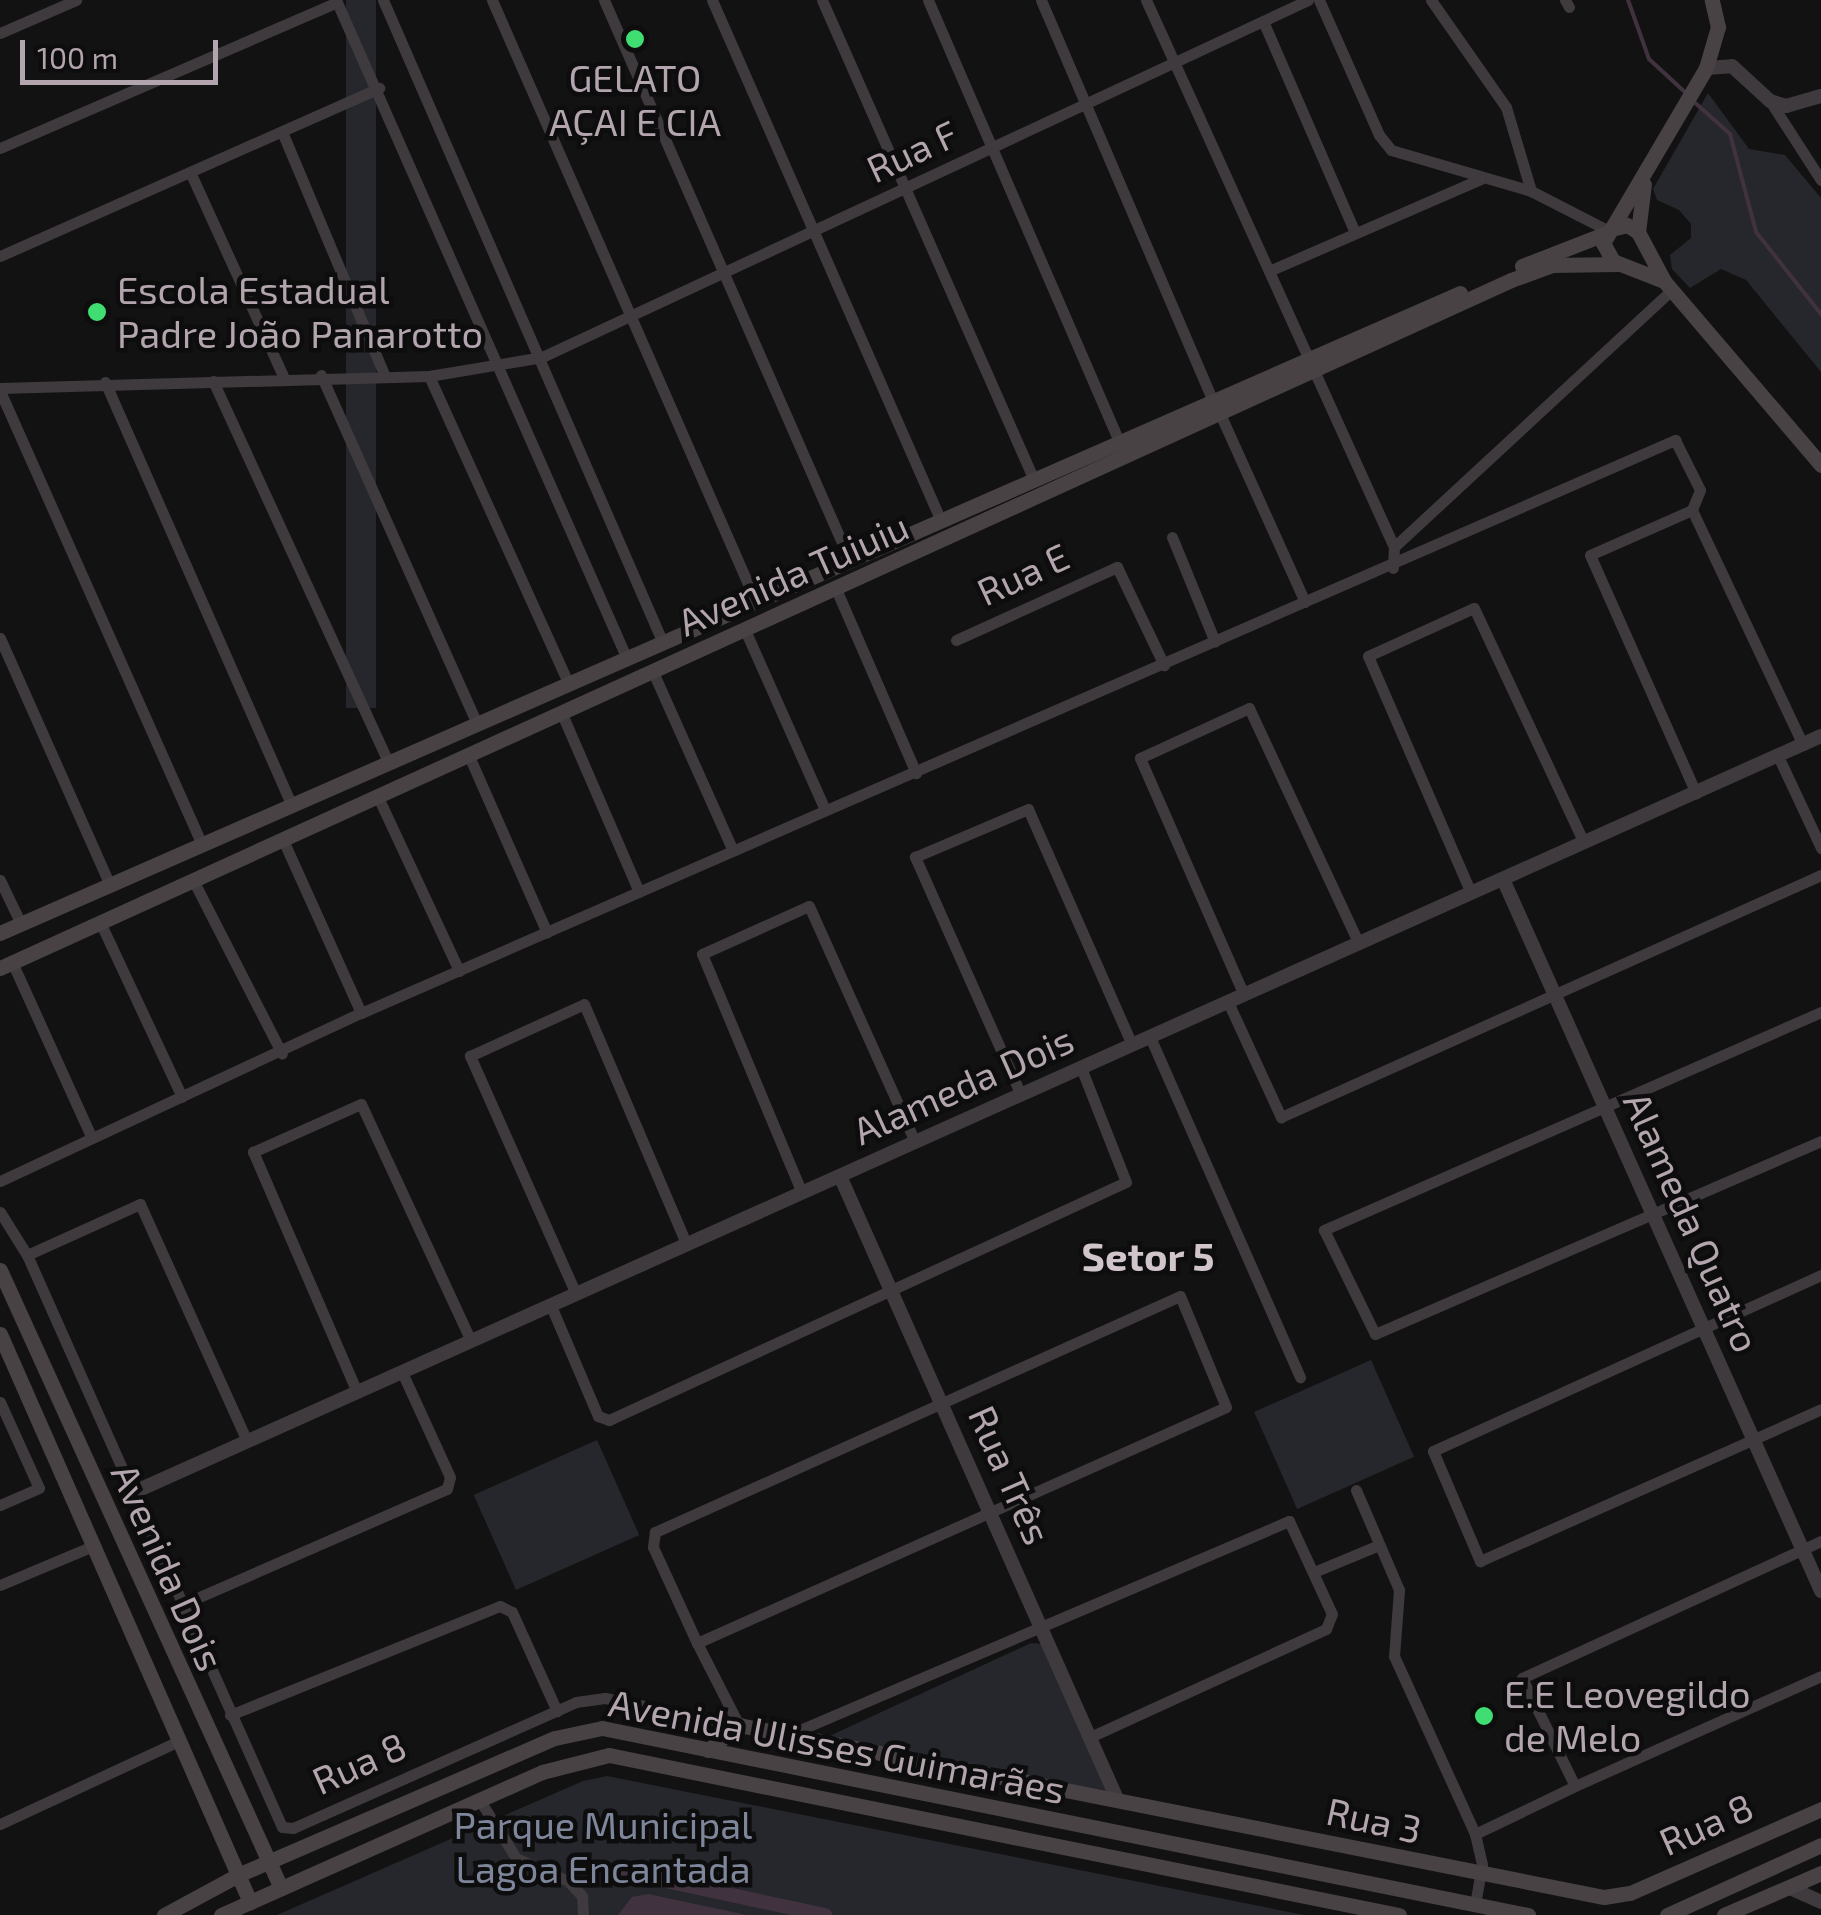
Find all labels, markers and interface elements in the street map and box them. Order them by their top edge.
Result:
scale bar [25,20,222,82]
marker: GELATO AÇAI E CIA [624,28,646,50]
text: 100 m [37,39,118,75]
place label: GELATO AÇAI E CIA [549,55,721,144]
street label: Rua F [859,110,965,192]
place label: Escola Estadual Padre João Panarotto [117,267,484,356]
marker: Escola Estadual Padre João Panarotto [86,301,108,323]
street label: Avenida Tuiuiu [670,503,916,645]
street label: Rua E [970,533,1076,615]
street label: Alameda Dois [846,1016,1080,1154]
street label: Alameda Quatro [1614,1085,1770,1359]
district label: Setor 5 [1081,1231,1215,1279]
street label: Rua Três [959,1398,1061,1552]
street label: Avenida Dois [102,1457,234,1677]
place label: E.E Leovegildo de Melo [1504,1671,1751,1760]
street label: Avenida Ulisses Guimarães [605,1679,1069,1813]
marker: E.E Leovegildo de Melo [1473,1705,1495,1727]
street label: Rua 8 [305,1722,413,1804]
street label: Rua 8 [1652,1783,1760,1865]
street label: Rua 3 [1323,1788,1425,1852]
park label: Parque Municipal Lagoa Encantada [454,1802,752,1892]

